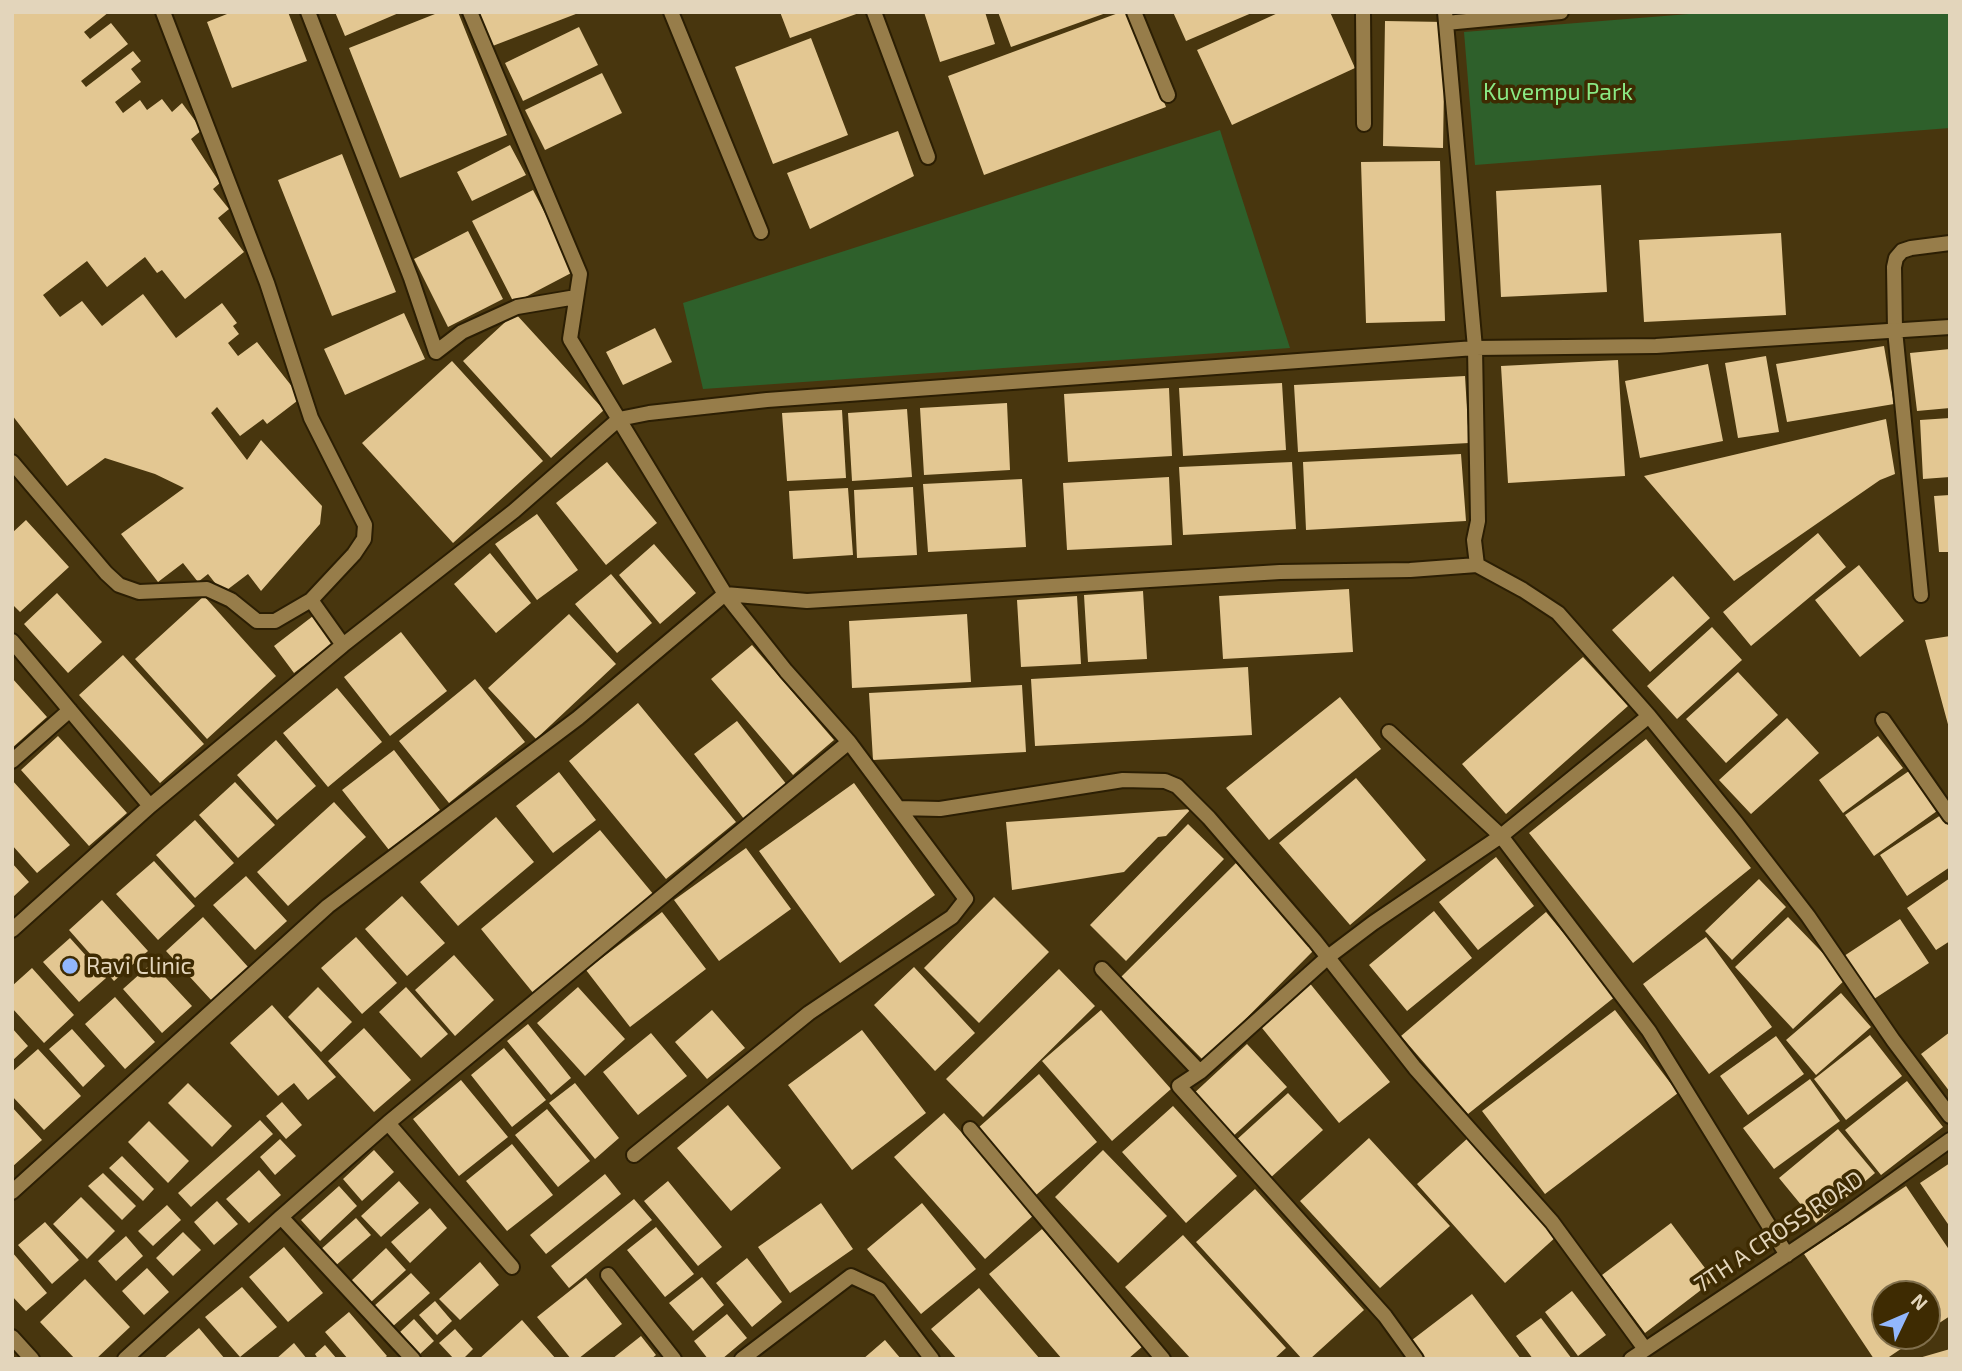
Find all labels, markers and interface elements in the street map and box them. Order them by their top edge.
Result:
park label: Kuvempu Park [1483,78,1633,106]
place label: Ravi Clinic [86,952,192,980]
marker: Ravi Clinic [60,956,80,976]
street label: 7TH A CROSS ROAD [1689,1165,1869,1299]
north arrow [1871,1280,1941,1350]
text: N [1907,1289,1933,1314]

